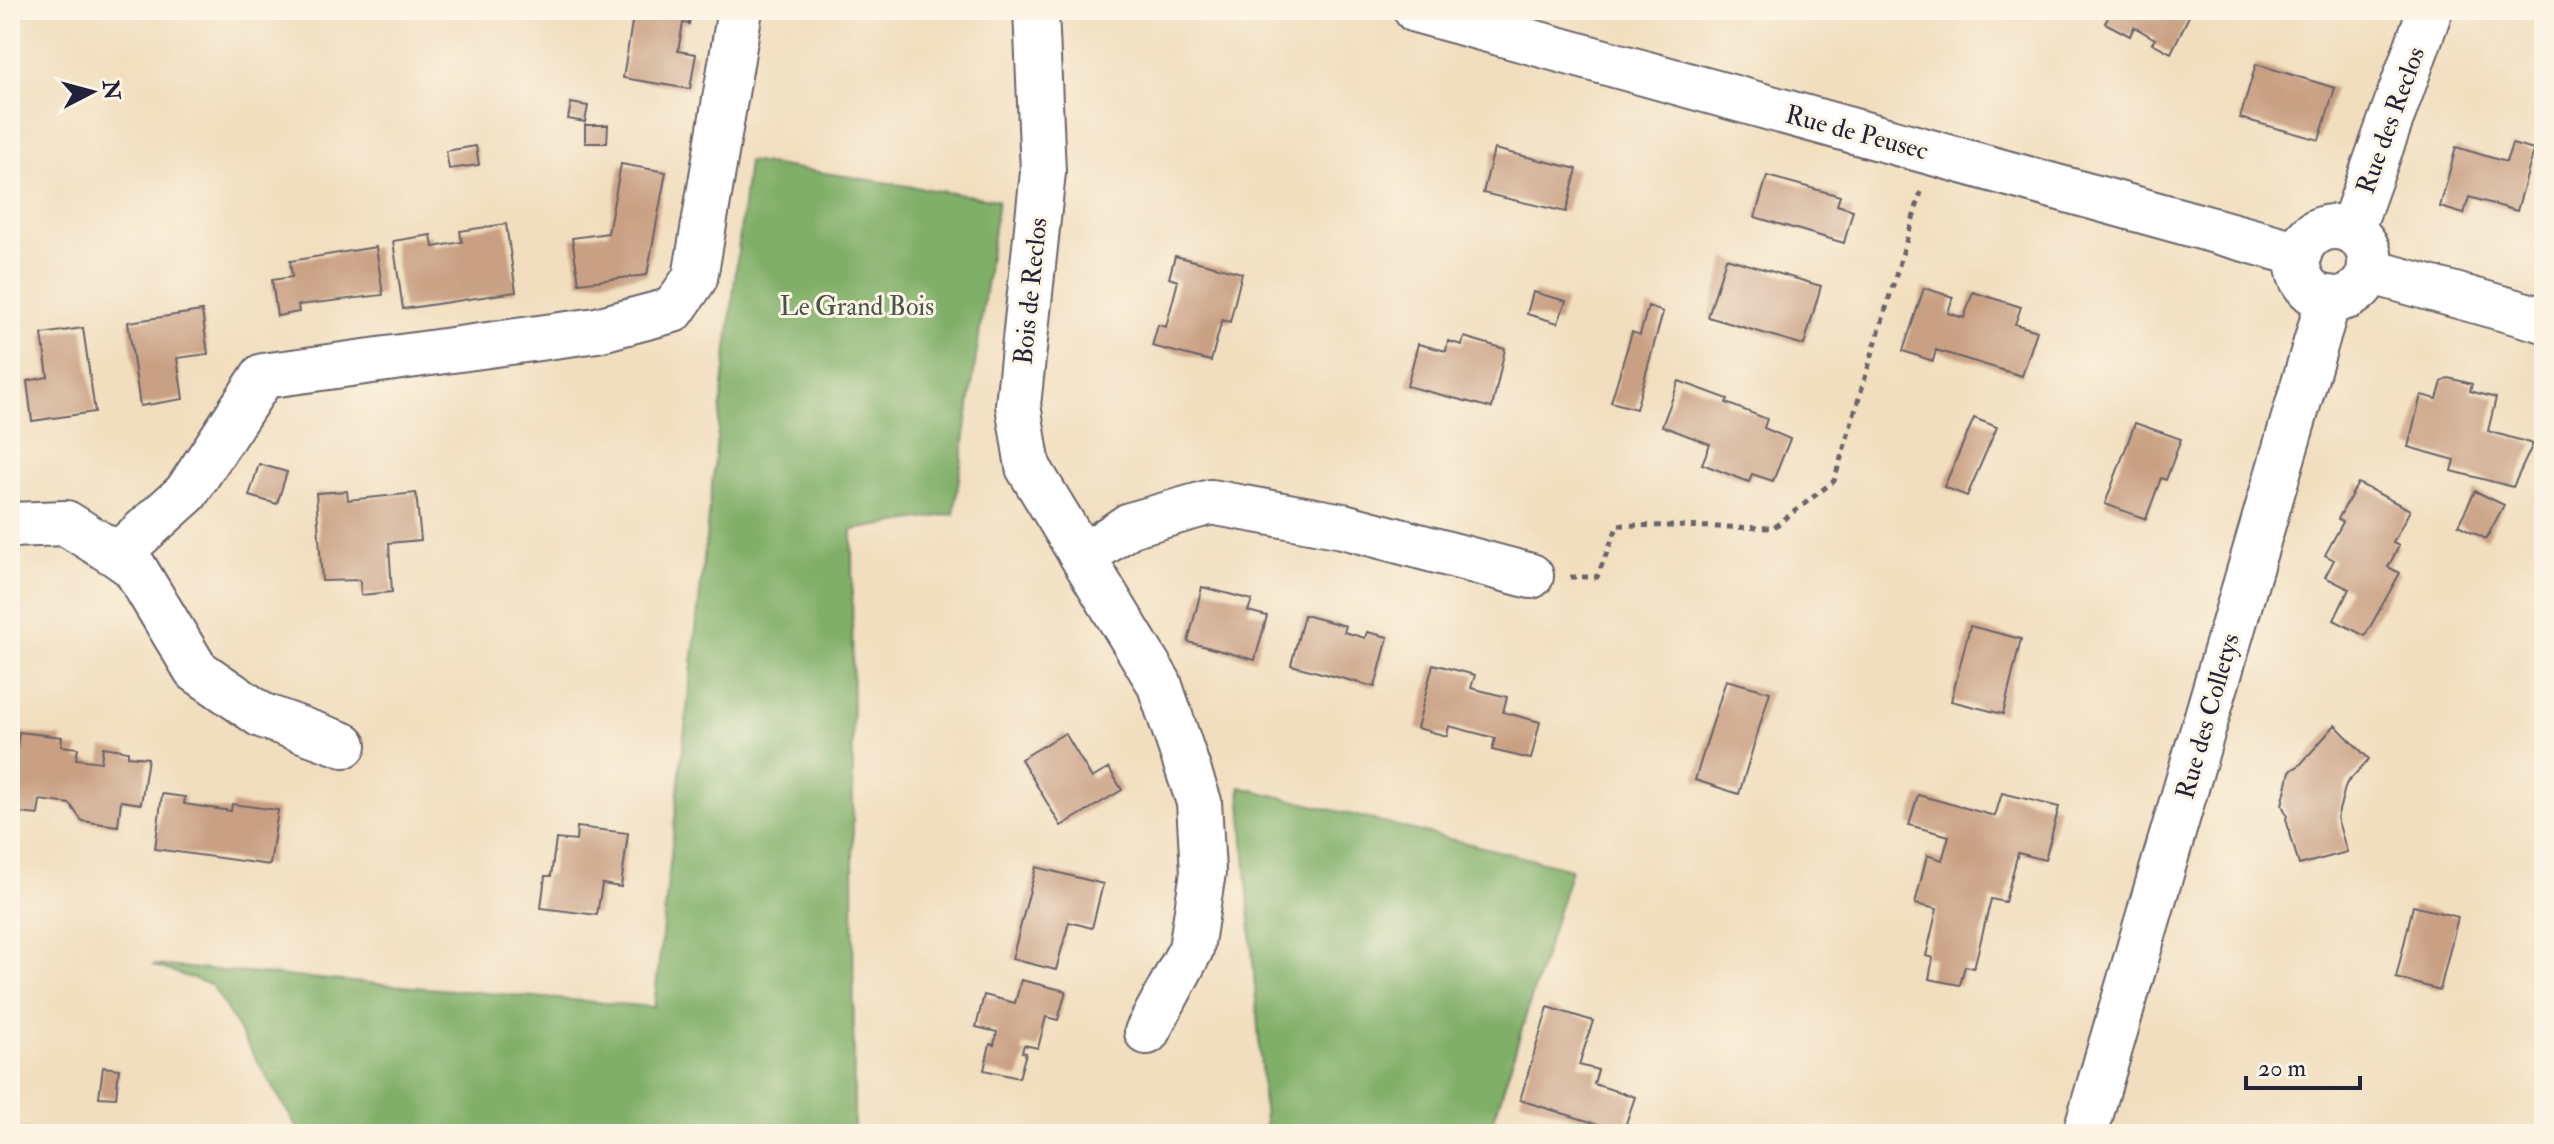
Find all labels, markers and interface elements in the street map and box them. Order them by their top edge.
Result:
street label: Rue des Reclos [2350,42,2432,198]
north arrow [52,52,132,132]
text: N [96,78,126,102]
street label: Rue de Peusec [1782,99,1932,167]
street label: Bois de Reclos [1007,216,1055,366]
park label: Le Grand Bois [780,291,934,323]
street label: Rue des Colletys [2169,630,2247,803]
scale bar [2246,1040,2360,1090]
text: 20 m [2258,1053,2307,1084]

